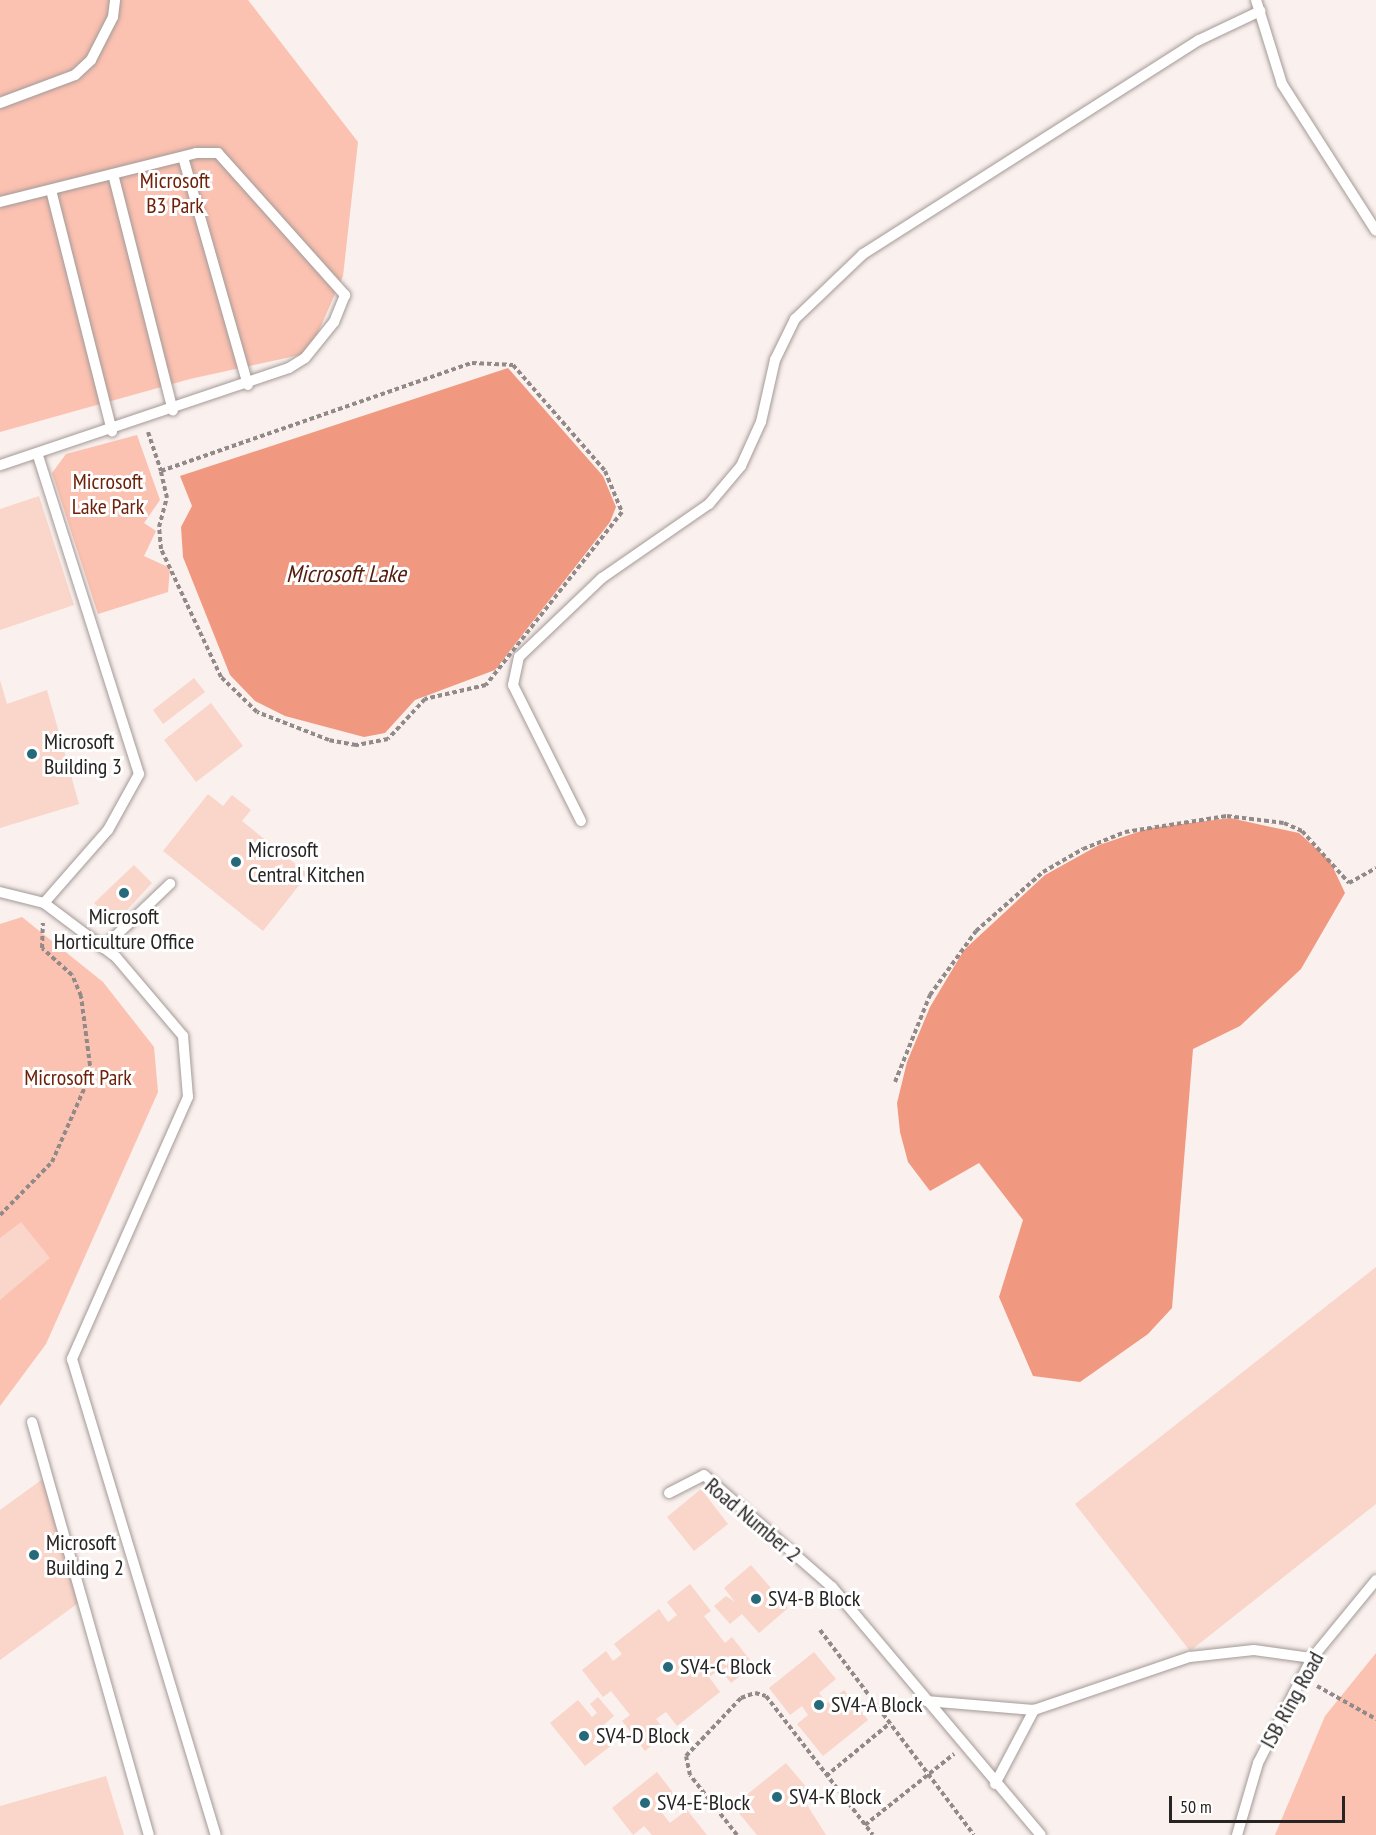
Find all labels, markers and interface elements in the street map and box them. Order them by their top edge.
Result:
park label: Microsoft B3 Park [140,167,210,218]
park label: Microsoft Lake Park [72,468,144,520]
water label: Microsoft Lake [286,560,406,588]
place label: Microsoft Building 3 [44,728,122,780]
marker: Microsoft Building 3 [25,747,39,761]
place label: Microsoft Central Kitchen [248,836,365,888]
marker: Microsoft Central Kitchen [229,855,243,869]
marker: Microsoft Horticulture Office [117,886,131,900]
place label: Microsoft Horticulture Office [54,903,194,954]
park label: Microsoft Park [24,1065,132,1091]
street label: Road Number 2 [700,1472,806,1568]
place label: Microsoft Building 2 [46,1529,124,1580]
marker: Microsoft Building 2 [27,1548,41,1562]
place label: SV4-B Block [768,1586,860,1612]
marker: SV4-B Block [749,1592,763,1606]
street label: ISB Ring Road [1255,1647,1329,1753]
place label: SV4-C Block [680,1654,772,1680]
marker: SV4-C Block [661,1660,675,1674]
place label: SV4-A Block [831,1692,923,1718]
marker: SV4-A Block [812,1698,826,1712]
place label: SV4-D Block [596,1723,689,1749]
marker: SV4-D Block [577,1729,591,1743]
place label: SV4-K Block [789,1784,882,1810]
scale bar [1172,1784,1348,1822]
place label: SV4-E-Block [657,1790,750,1816]
marker: SV4-K Block [770,1790,784,1804]
text: 50 m [1180,1795,1212,1818]
marker: SV4-E-Block [638,1796,652,1810]

